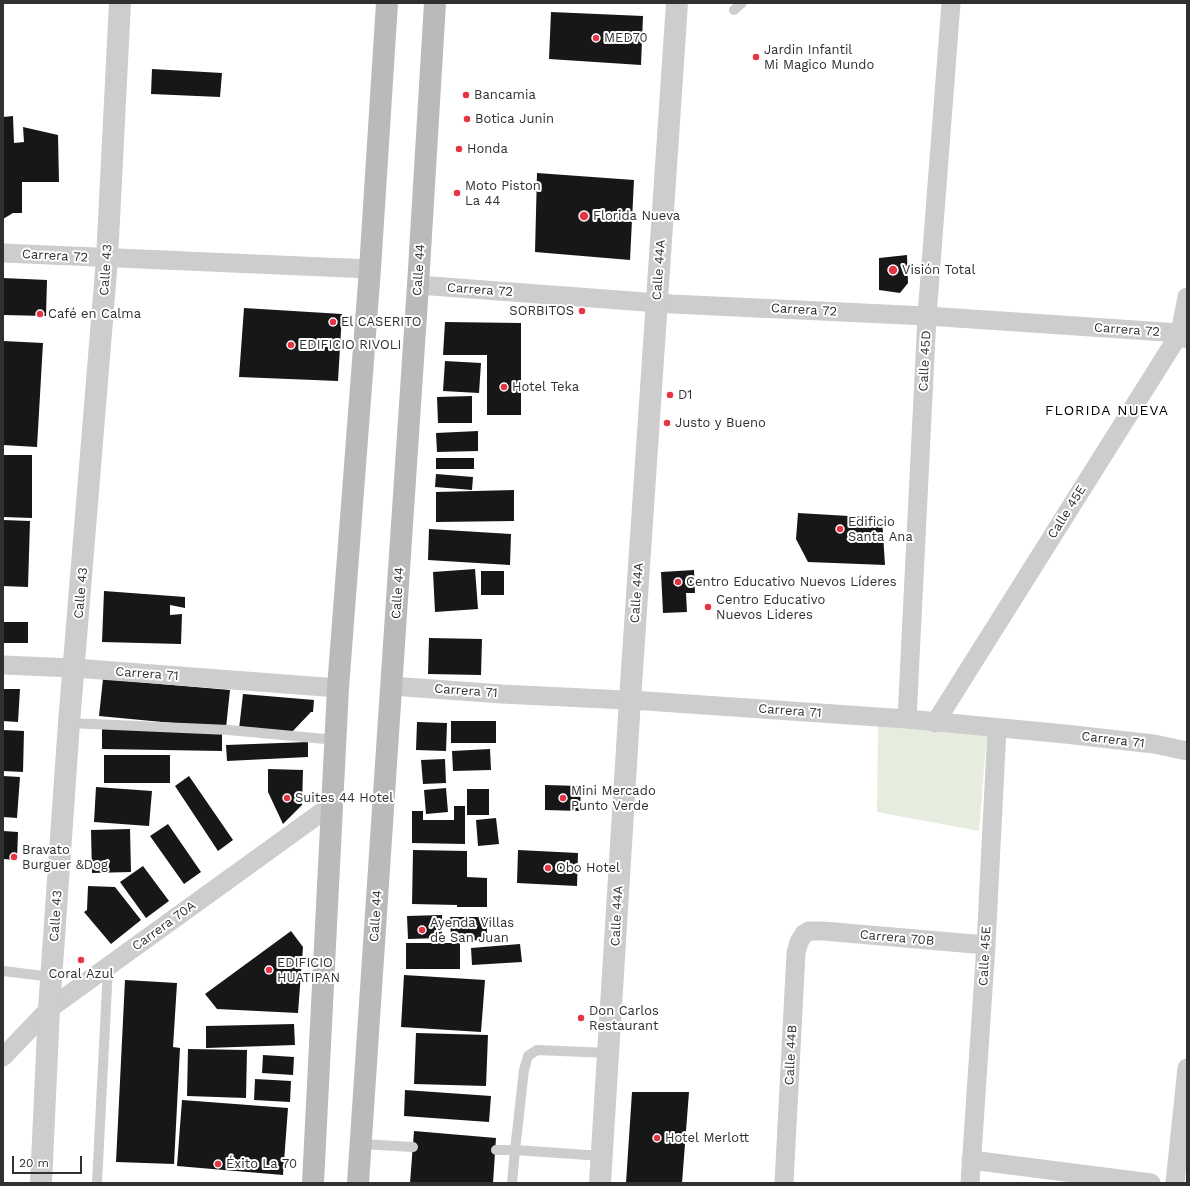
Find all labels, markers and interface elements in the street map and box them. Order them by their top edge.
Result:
place label: MED70 [604,30,648,46]
marker: MED70 [591,33,601,43]
place label: Jardin Infantil Mi Magico Mundo [764,42,874,73]
marker: Jardin Infantil Mi Magico Mundo [751,52,761,62]
place label: Bancamia [474,87,536,103]
marker: Bancamia [461,90,471,100]
place label: Botica Junin [475,111,554,127]
marker: Botica Junin [462,114,472,124]
place label: Honda [467,141,508,157]
marker: Honda [454,144,464,154]
place label: Moto Piston La 44 [465,178,541,209]
marker: Moto Piston La 44 [452,188,462,198]
place label: Florida Nueva [593,208,680,224]
marker: Florida Nueva [578,210,590,222]
street label: Calle 44A [649,239,669,301]
street label: Calle 44 [409,243,429,297]
street label: Calle 43 [96,244,116,296]
street label: Carrera 72 [22,246,88,266]
place label: Visión Total [902,262,975,278]
marker: Visión Total [887,264,899,276]
street label: Carrera 72 [447,280,513,300]
street label: Carrera 72 [771,300,837,320]
place label: SORBITOS [509,303,574,319]
place label: Café en Calma [48,306,141,322]
marker: SORBITOS [577,306,587,316]
marker: Café en Calma [35,309,45,319]
place label: El CASERITO [341,314,422,330]
marker: El CASERITO [328,317,338,327]
street label: Carrera 72 [1094,320,1160,340]
street label: Calle 45D [916,330,934,392]
place label: EDIFICIO RIVOLI [299,337,401,353]
marker: EDIFICIO RIVOLI [286,340,296,350]
place label: Hotel Teka [512,379,579,395]
marker: Hotel Teka [499,382,509,392]
place label: D1 [678,387,692,403]
marker: D1 [665,390,675,400]
district label: FLORIDA NUEVA [1045,403,1169,419]
place label: Justo y Bueno [675,415,766,431]
marker: Justo y Bueno [662,418,672,428]
street label: Calle 45E [1044,482,1090,542]
place label: Edificio Santa Ana [848,514,913,545]
marker: Edificio Santa Ana [835,524,845,534]
street label: Calle 44A [627,562,647,624]
street label: Calle 44 [388,566,408,620]
street label: Calle 43 [71,567,91,619]
place label: Centro Educativo Nuevos Líderes [686,574,897,590]
marker: Centro Educativo Nuevos Líderes [673,577,683,587]
place label: Centro Educativo Nuevos Lideres [716,592,825,623]
marker: Centro Educativo Nuevos Lideres [703,602,713,612]
street label: Carrera 71 [115,664,179,684]
street label: Carrera 71 [434,681,498,701]
street label: Carrera 71 [758,701,822,721]
street label: Carrera 71 [1081,728,1145,752]
place label: Mini Mercado Punto Verde [571,783,656,814]
place label: Suites 44 Hotel [295,790,393,806]
marker: Suites 44 Hotel [282,793,292,803]
marker: Mini Mercado Punto Verde [558,793,568,803]
place label: Bravato Burguer &Dog [22,842,108,873]
marker: Bravato Burguer &Dog [9,852,19,862]
place label: Obo Hotel [556,860,620,876]
marker: Obo Hotel [543,863,553,873]
street label: Calle 44A [608,885,626,947]
street label: Calle 44 [366,889,386,943]
street label: Calle 43 [46,890,66,942]
street label: Carrera 70A [129,898,199,954]
place label: Ayenda Villas de San Juan [430,915,514,946]
marker: Ayenda Villas de San Juan [417,925,427,935]
street label: Calle 45E [976,926,994,986]
street label: Carrera 70B [859,927,935,949]
marker: Coral Azul [76,955,86,965]
place label: EDIFICIO HUATIPAN [277,955,340,986]
marker: EDIFICIO HUATIPAN [264,965,274,975]
place label: Coral Azul [48,966,114,982]
place label: Don Carlos Restaurant [589,1003,659,1034]
marker: Don Carlos Restaurant [576,1013,586,1023]
street label: Calle 44B [782,1024,800,1086]
place label: Hotel Merlott [665,1130,749,1146]
marker: Hotel Merlott [652,1133,662,1143]
scale bar [14,1148,84,1174]
text: 20 m [19,1156,49,1170]
place label: Éxito La 70 [226,1156,297,1172]
marker: Éxito La 70 [213,1159,223,1169]

